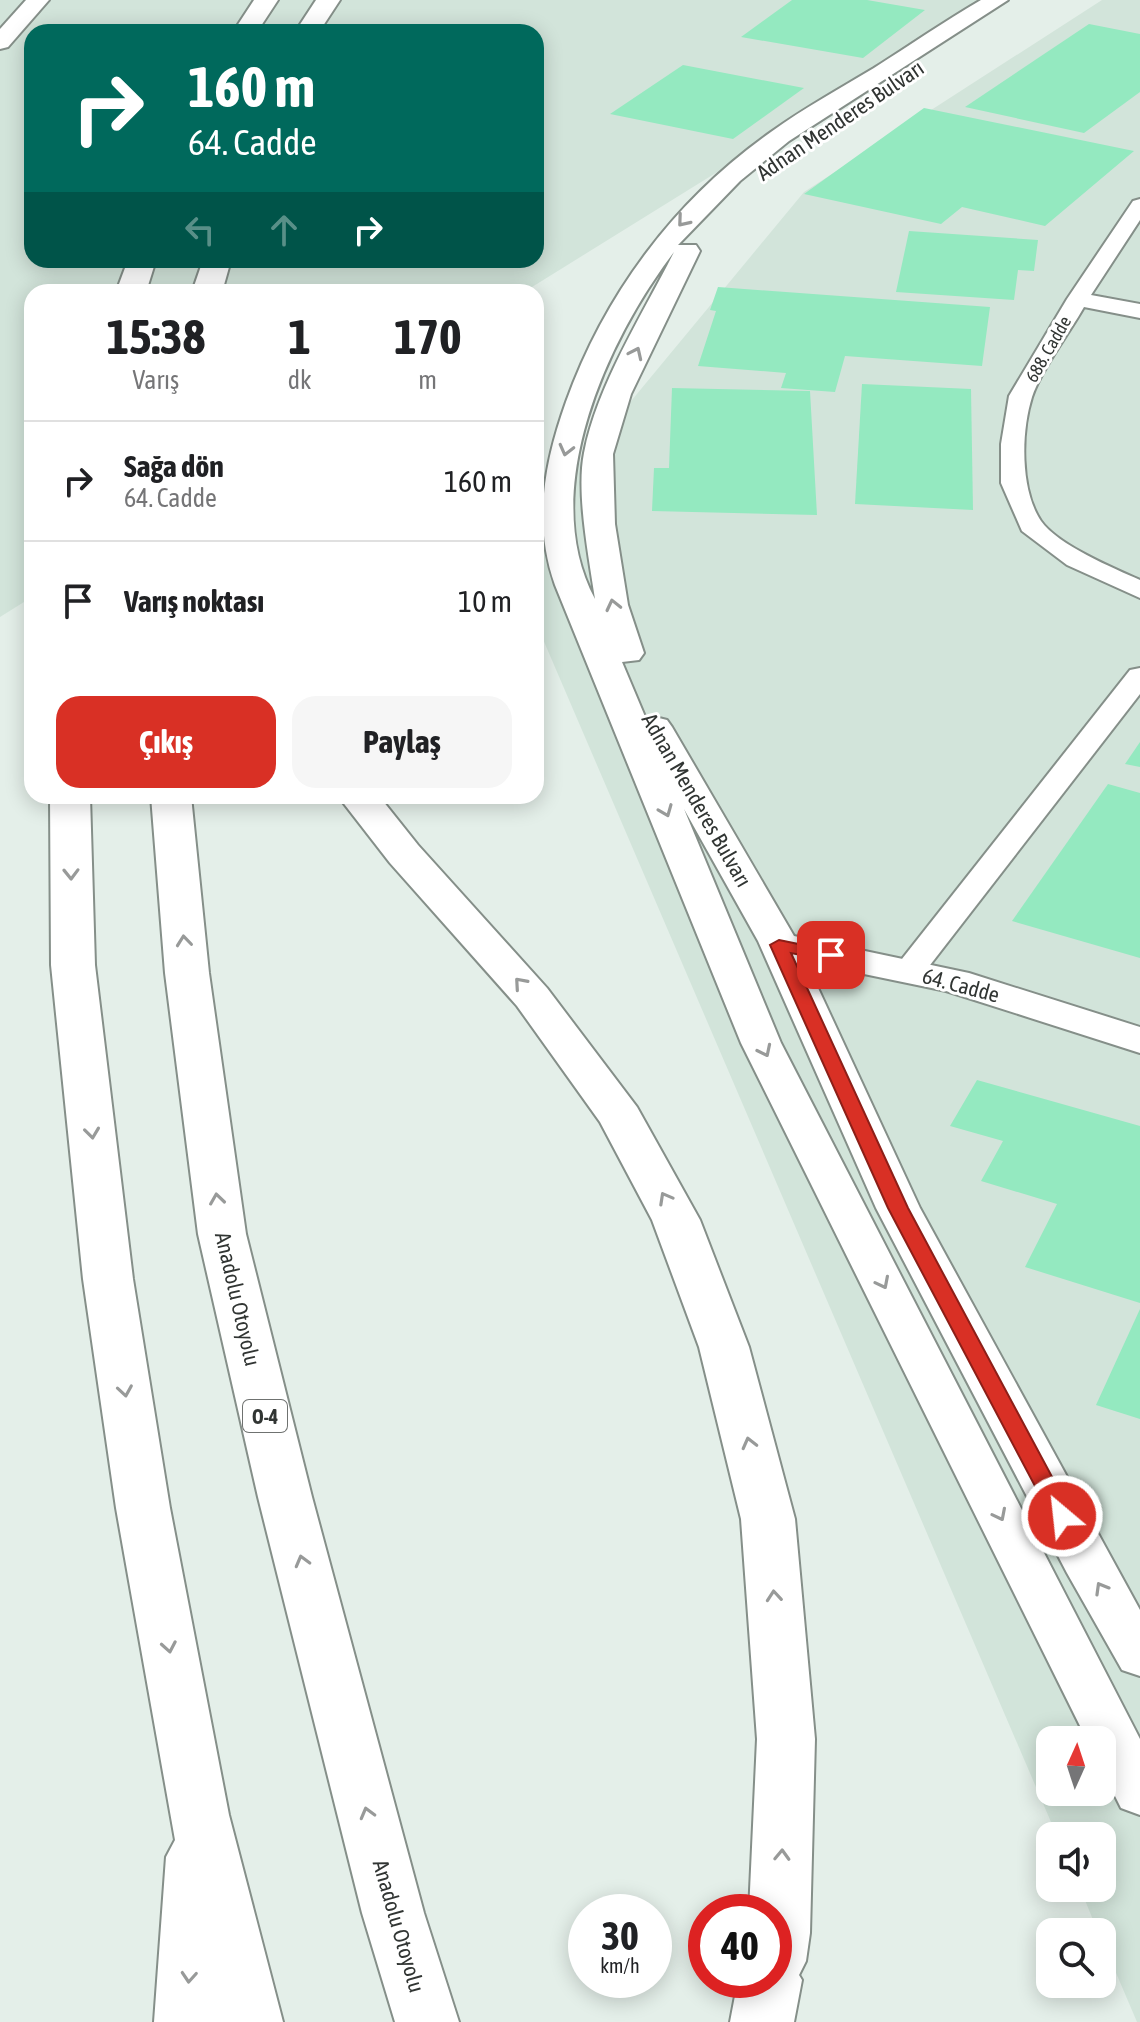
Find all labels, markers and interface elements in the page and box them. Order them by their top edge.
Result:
street label: Adnan Menderes Bulvarı [751,54,929,186]
text: 160 m [188,55,315,119]
icon: right [56,56,160,160]
text: 64. Cadde [188,121,317,163]
icon: left [178,208,222,252]
icon: ahead [262,208,306,252]
icon: right [346,208,390,252]
one-way arrow [678,212,693,226]
text: 15:38 [106,309,205,364]
text: 1 [288,309,311,364]
text: 170 [394,309,462,364]
street label: 688. Cadde [1021,312,1075,386]
one-way arrow [626,347,642,361]
text: Varış [132,365,179,395]
text: dk [288,365,311,395]
text: m [418,365,437,395]
one-way arrow [558,443,575,457]
text: Sağa dön [124,449,224,483]
icon: right [56,459,100,503]
text: 160 m [444,464,512,498]
text: 64. Cadde [124,483,217,513]
icon: arrive [56,579,100,623]
text: Varış noktası [124,584,264,618]
text: 10 m [458,584,512,618]
one-way arrow [605,598,622,612]
button: Çıkış [56,696,276,788]
button: Paylaş [292,696,512,788]
street label: Adnan Menderes Bulvarı [637,709,757,891]
one-way arrow [657,803,673,817]
one-way arrow [62,868,79,881]
pin [797,921,865,989]
icon: arrive [809,933,853,977]
one-way arrow [175,934,192,947]
street label: 64. Cadde [920,962,1002,1008]
one-way arrow [515,978,529,993]
one-way arrow [756,1043,772,1057]
one-way arrow [83,1127,100,1140]
one-way arrow [209,1192,226,1205]
one-way arrow [659,1192,674,1206]
street label: Anadolu Otoyolu [210,1229,266,1369]
one-way arrow [873,1275,888,1290]
one-way arrow [116,1384,133,1397]
road number: O-4 [243,1400,287,1432]
one-way arrow [741,1437,758,1451]
position arrow [1020,1474,1104,1558]
one-way arrow [990,1507,1006,1522]
one-way arrow [294,1554,311,1568]
one-way arrow [1095,1582,1111,1596]
one-way arrow [766,1589,783,1602]
one-way arrow [159,1640,176,1654]
north arrow [1036,1726,1116,1806]
map controls [1036,1726,1116,1998]
one-way arrow [360,1806,377,1820]
button: sound [1036,1822,1116,1902]
one-way arrow [774,1848,791,1861]
street label: Anadolu Otoyolu [368,1857,430,1995]
speed limit sign: 40 [688,1894,792,1998]
text: 30 [601,1913,639,1958]
button: search [1036,1918,1116,1998]
text: km/h [600,1954,640,1977]
one-way arrow [181,1971,198,1984]

